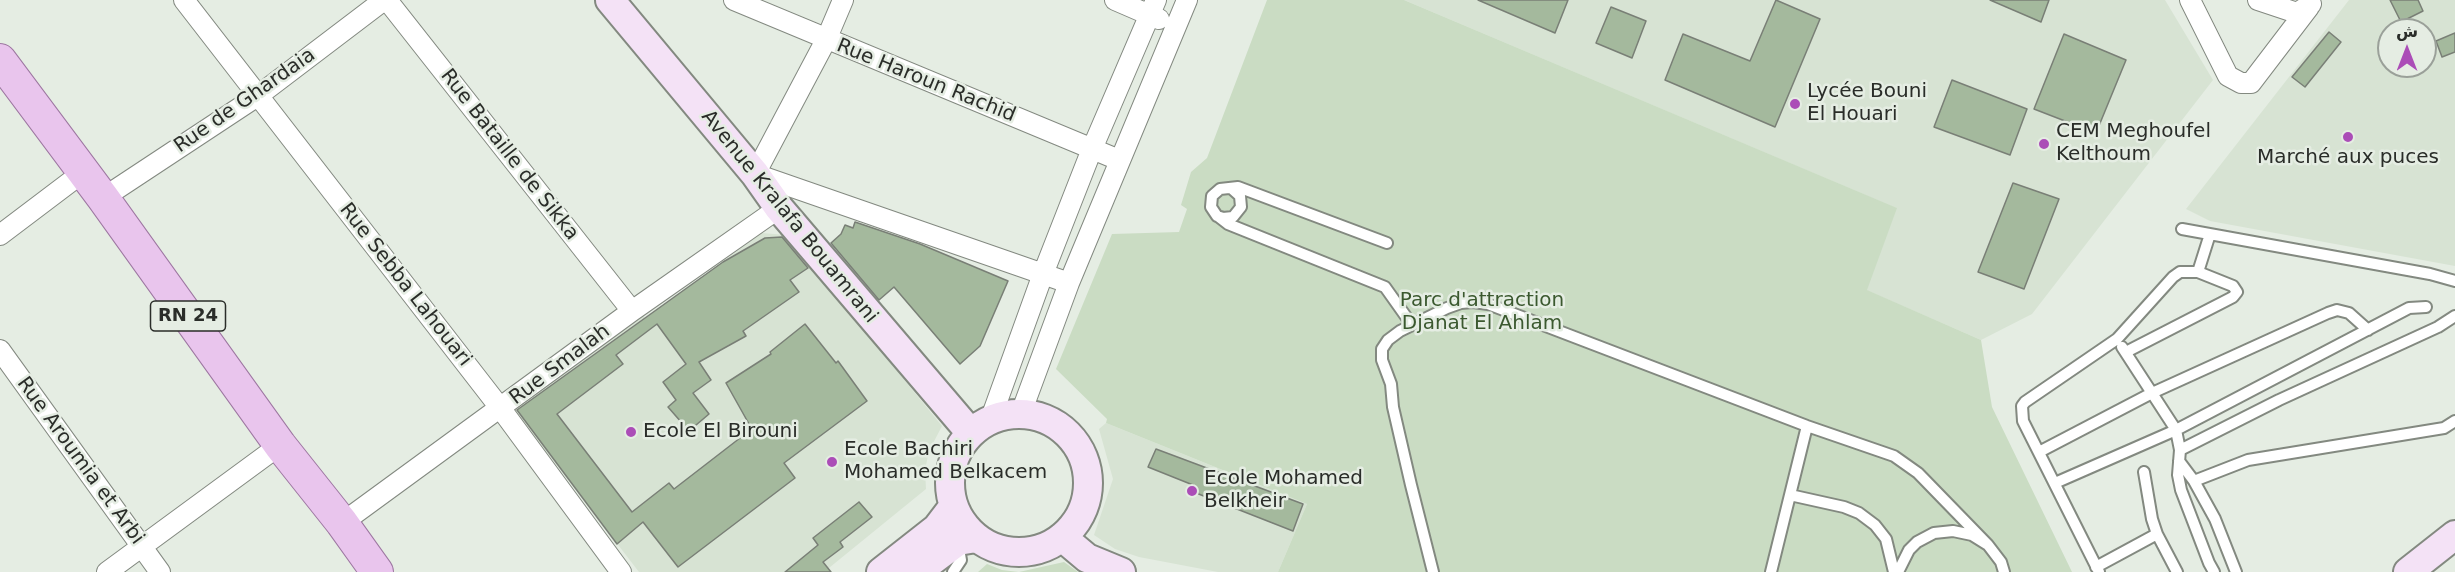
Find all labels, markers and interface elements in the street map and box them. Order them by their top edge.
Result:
north arrow [2377,18,2437,78]
text: ش [2396,22,2418,41]
street label: Rue Haroun Rachid [833,34,1019,128]
street label: Rue de Ghardaia [170,43,320,159]
street label: Rue Bataille de Sikka [435,65,583,245]
place label: Lycée Bouni El Houari [1807,80,1927,127]
marker: Lycée Bouni El Houari [1788,97,1802,111]
street label: Avenue Kralafa Bouamrani [696,106,882,328]
place label: CEM Meghoufel Kelthoum [2056,120,2211,167]
marker: Marché aux puces [2341,130,2355,144]
marker: CEM Meghoufel Kelthoum [2037,137,2051,151]
place label: Marché aux puces [2257,146,2439,170]
street label: Rue Sebba Lahouari [334,199,476,371]
park label: Parc d'attraction Djanat El Ahlam [1400,289,1564,336]
road number: RN 24 [150,301,225,331]
street label: Rue Smalah [505,320,615,410]
street label: Rue Aroumia et Arbi [11,373,149,549]
place label: Ecole El Birouni [643,420,798,444]
marker: Ecole El Birouni [624,425,638,439]
place label: Ecole Bachiri Mohamed Belkacem [844,438,1047,485]
marker: Ecole Bachiri Mohamed Belkacem [825,455,839,469]
place label: Ecole Mohamed Belkheir [1204,467,1363,514]
marker: Ecole Mohamed Belkheir [1185,484,1199,498]

